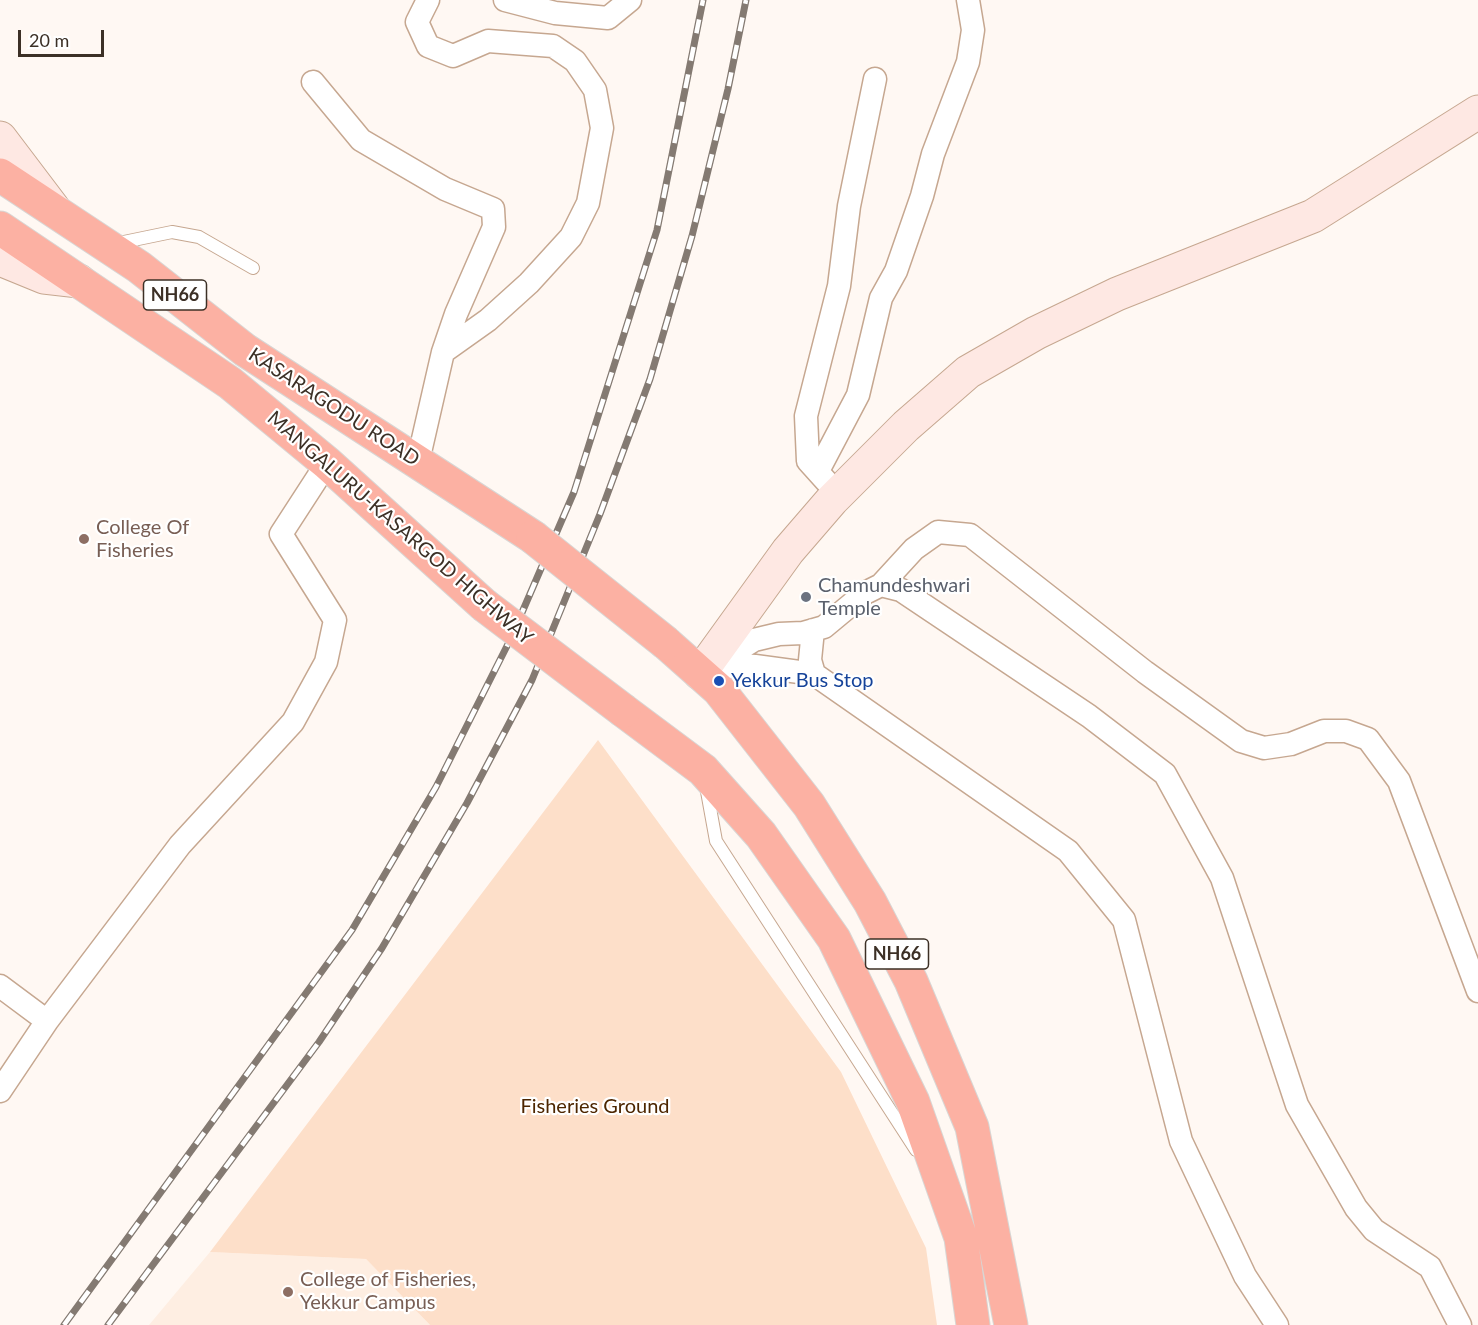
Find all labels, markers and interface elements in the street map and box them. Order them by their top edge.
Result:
scale bar [21,18,106,56]
text: 20 m [29,29,69,51]
road number: NH66 [144,280,207,310]
street label: KASARAGODU ROAD [244,343,424,471]
street label: MANGALURU-KASARGOD HIGHWAY [262,406,538,650]
place label: College Of Fisheries [96,516,189,563]
marker: College Of Fisheries [77,532,91,546]
place label: Chamundeshwari Temple [818,574,970,621]
marker: Chamundeshwari Temple [799,590,813,604]
place label: Yekkur Bus Stop [731,669,873,693]
marker: Yekkur Bus Stop [712,674,726,688]
road number: NH66 [866,939,928,969]
park label: Fisheries Ground [520,1095,670,1119]
place label: College of Fisheries, Yekkur Campus [300,1268,476,1315]
marker: College of Fisheries, Yekkur Campus [281,1285,295,1299]

